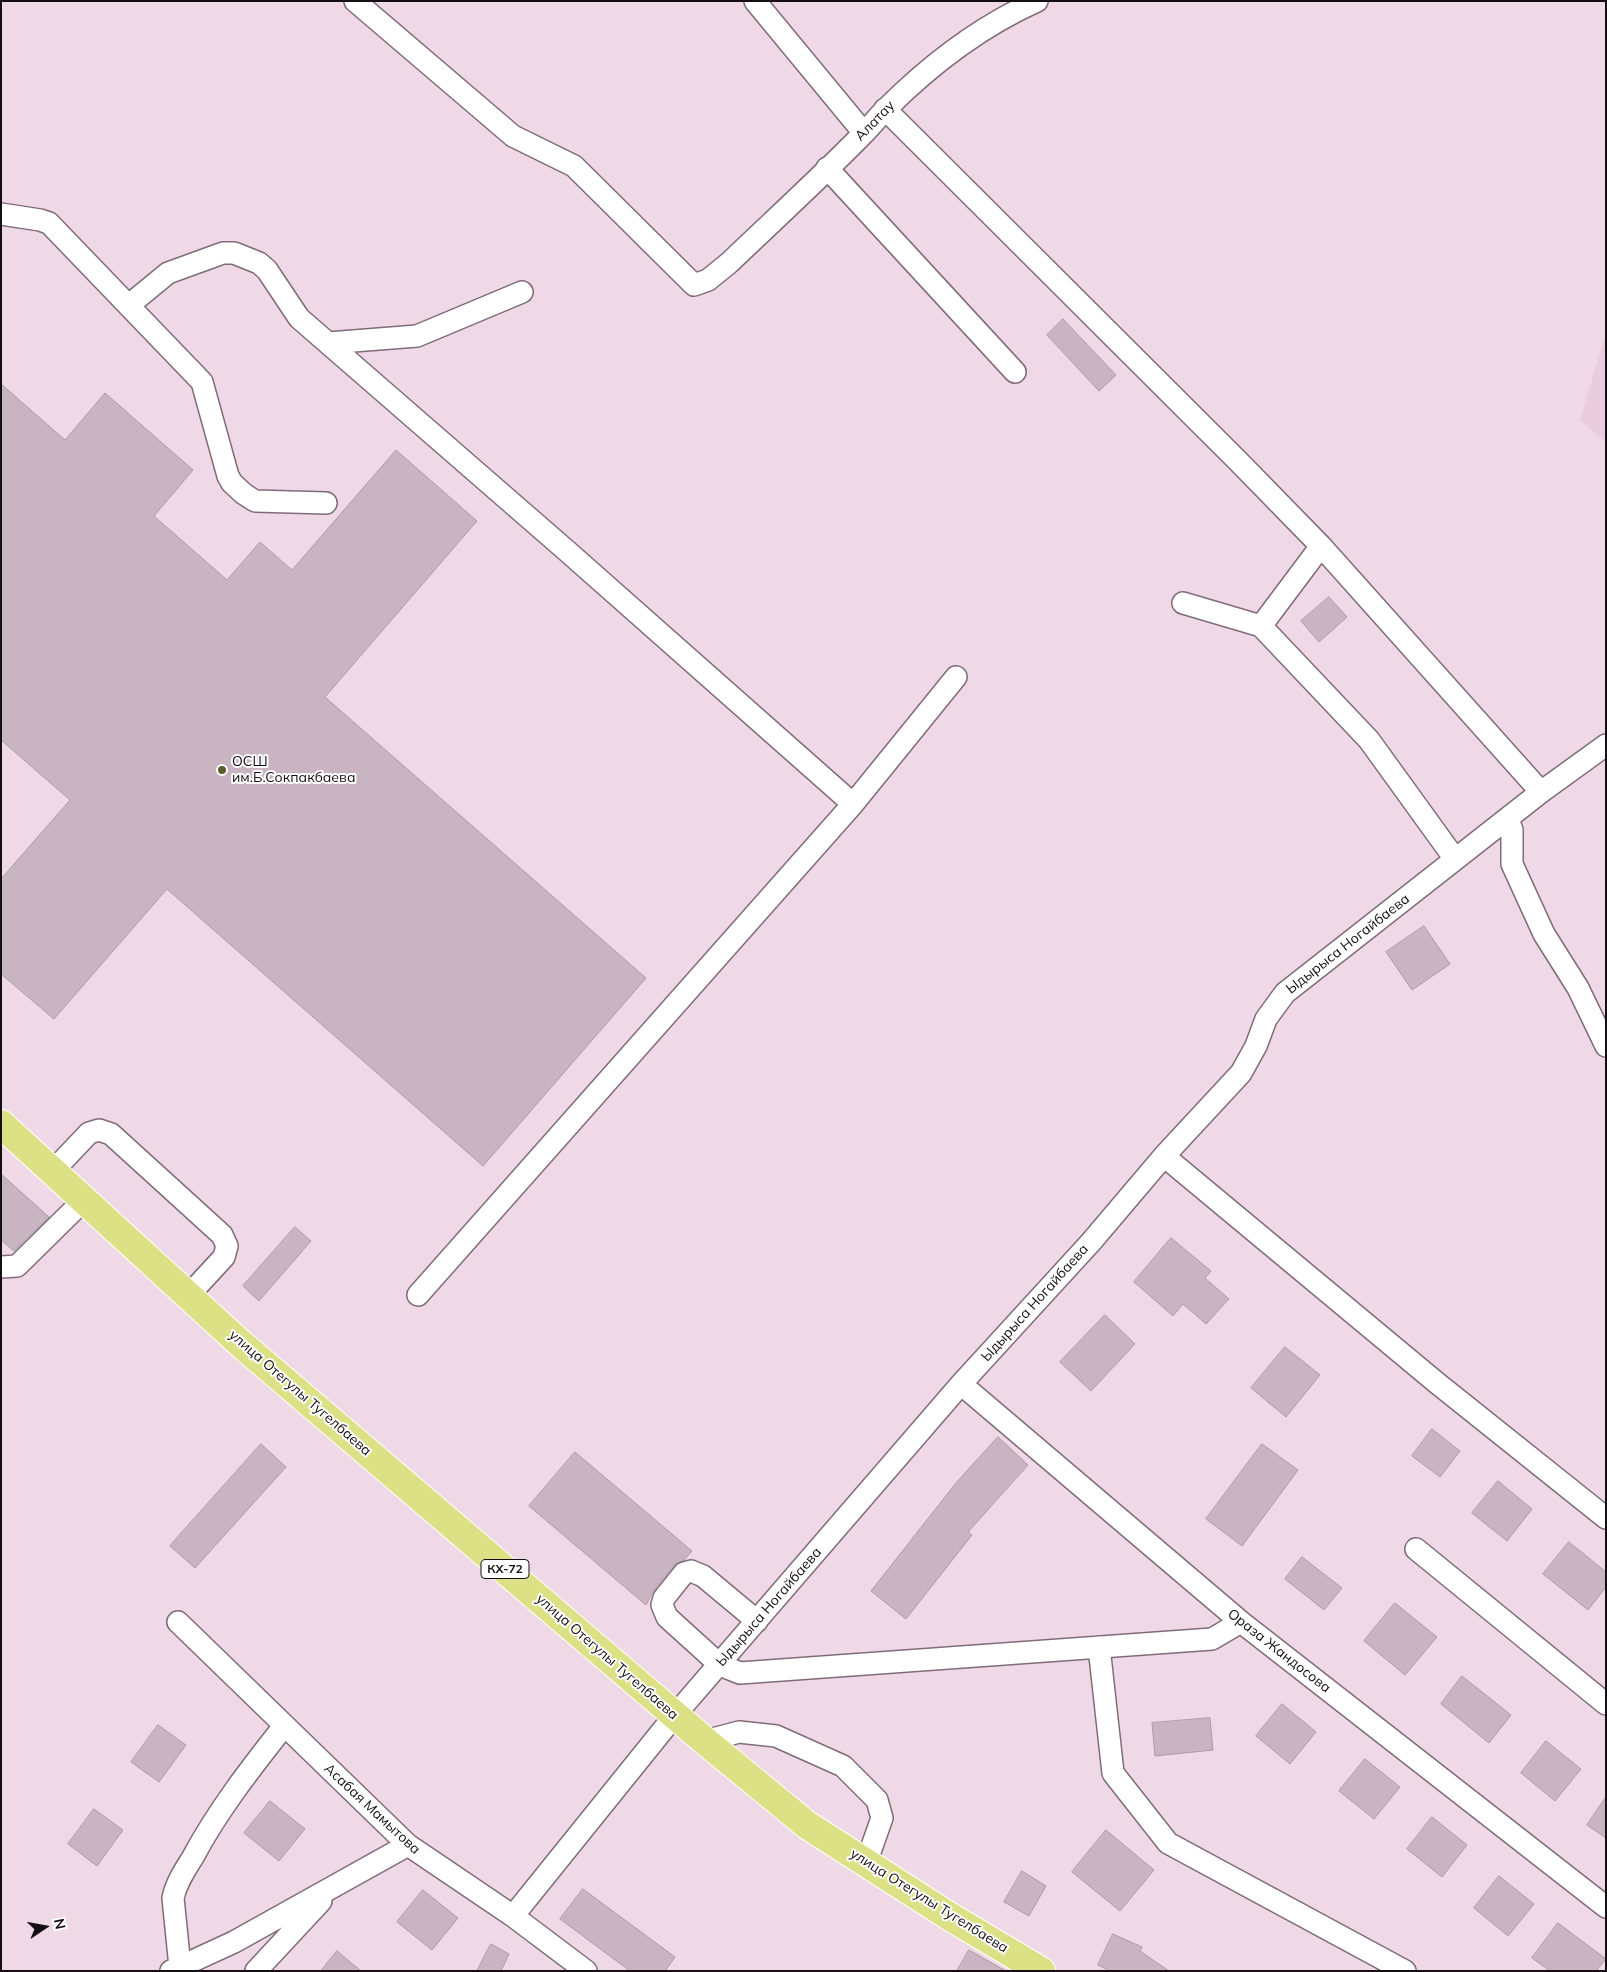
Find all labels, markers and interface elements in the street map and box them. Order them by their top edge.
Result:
street label: Алатау [852,97,898,145]
place label: ОСШ им.Б.Сокпакбаева [232,754,355,786]
marker: ОСШ им.Б.Сокпакбаева [216,764,228,776]
street label: Ыдырыса Ногайбаева [1283,891,1413,997]
street label: Ыдырыса Ногайбаева [978,1241,1092,1365]
street label: улица Отегулы Тугелбаева [225,1327,375,1459]
street label: Ыдырыса Ногайбаева [713,1544,825,1670]
road number: КХ-72 [481,1560,529,1578]
street label: улица Отегулы Тугелбаева [532,1591,682,1723]
street label: Ораза Жандосова [1224,1606,1334,1696]
street label: Асабая Мамытова [321,1760,423,1858]
street label: улица Отегулы Тугелбаева [847,1845,1011,1957]
north arrow [20,1902,70,1952]
text: N [50,1917,70,1931]

